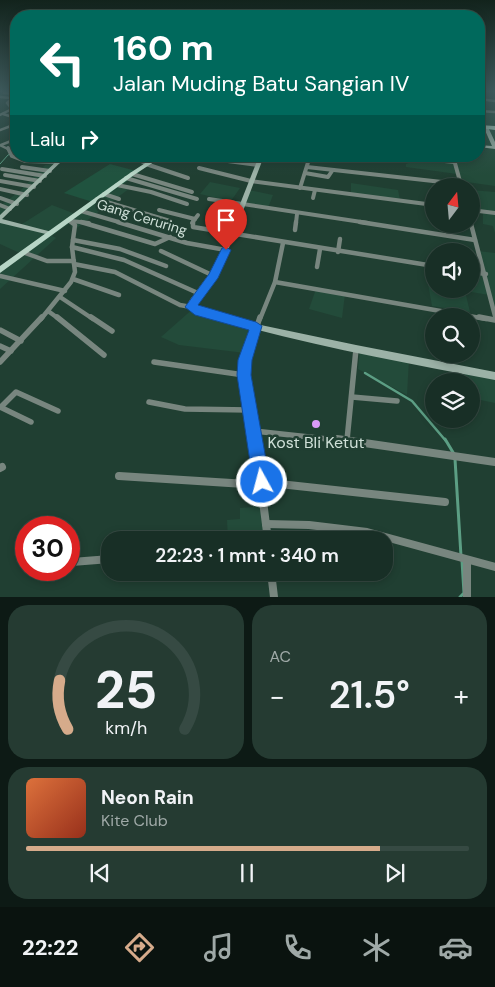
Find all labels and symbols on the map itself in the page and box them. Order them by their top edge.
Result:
north arrow [425,178,480,232]
street label: Gang Ceruring [95,195,189,239]
pin [205,199,247,250]
marker: Kost Bli Ketut [310,418,322,430]
place label: Kost Bli Ketut [267,432,365,453]
position arrow [235,455,287,507]
speed limit sign: 30 [15,516,80,581]

